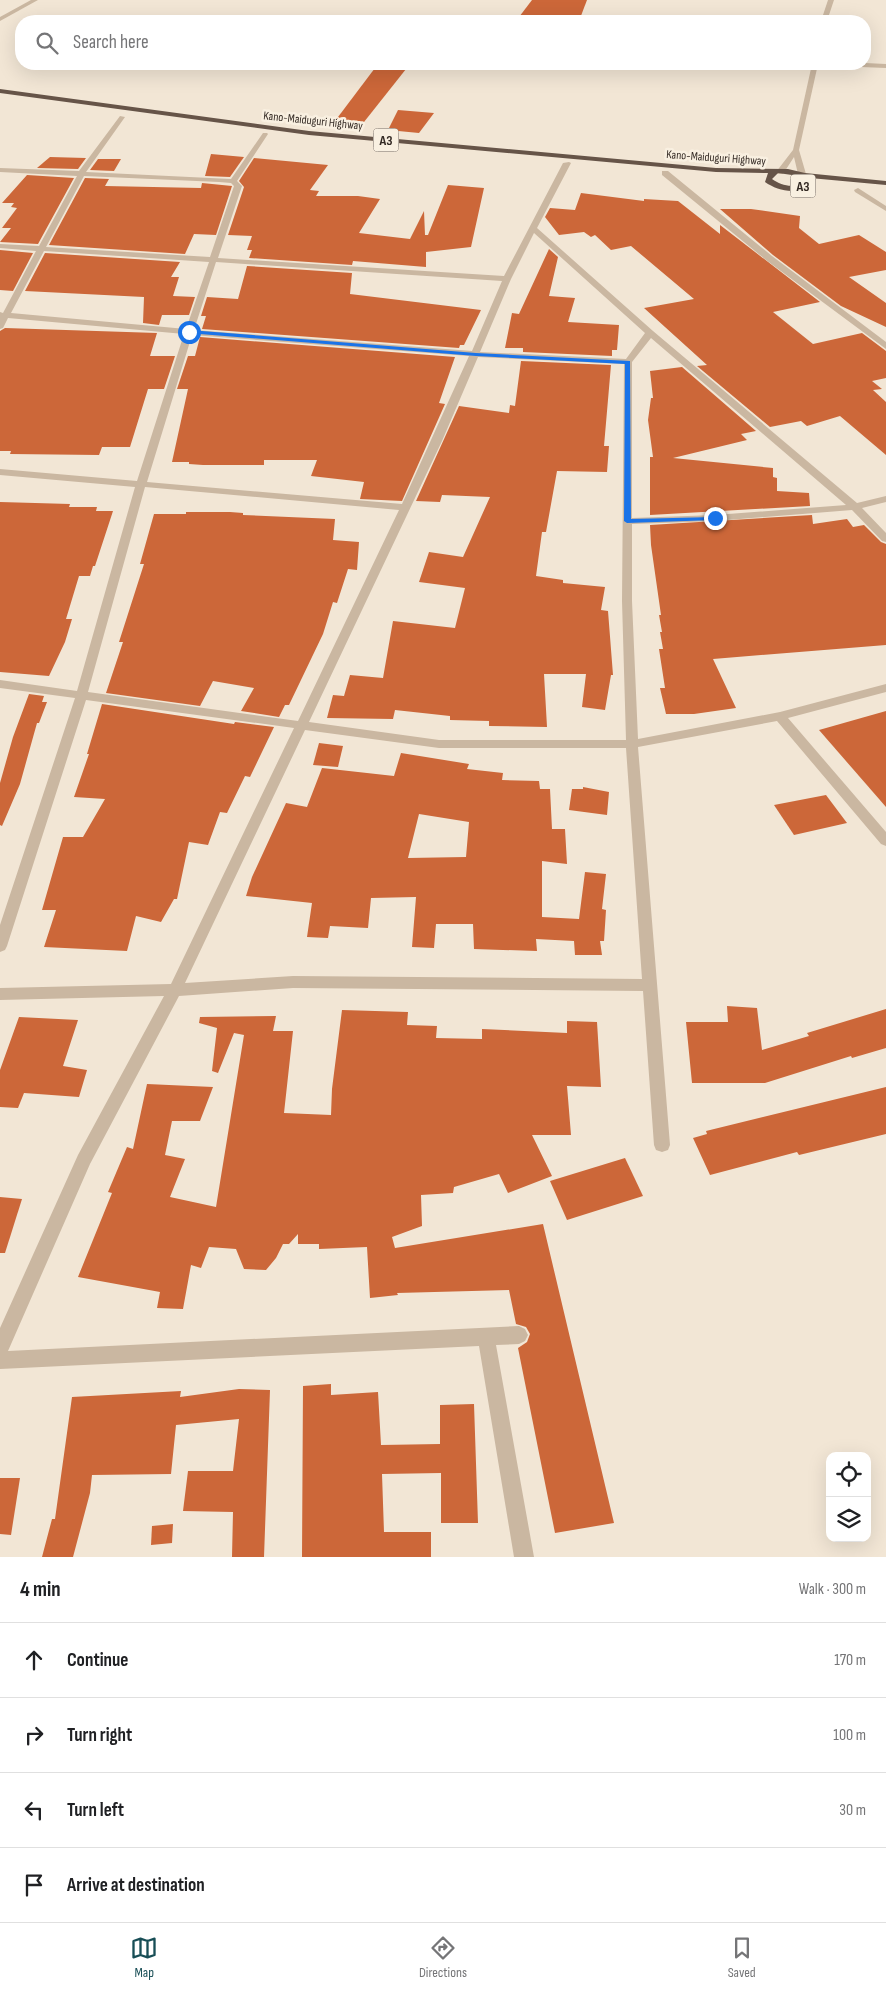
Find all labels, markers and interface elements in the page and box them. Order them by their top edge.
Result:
search box [15,15,871,70]
icon: search [33,29,61,57]
text: Search here [73,31,149,54]
street label: Kano-Maiduguri Highway [263,108,364,134]
road number: A3 [374,128,398,152]
street label: Kano-Maiduguri Highway [666,147,767,169]
road number: A3 [790,175,816,198]
route start [178,321,201,344]
route end [704,507,727,530]
map controls [826,1452,871,1542]
button: locate [826,1452,871,1497]
button: layers [826,1497,871,1542]
text: 4 min [20,1577,61,1602]
text: Walk · 300 m [799,1580,866,1599]
icon: ahead [20,1646,48,1674]
text: Continue [67,1649,128,1672]
text: 170 m [834,1651,866,1670]
icon: right [20,1721,48,1749]
text: Turn right [67,1724,132,1747]
text: 100 m [833,1726,866,1745]
icon: left [20,1796,48,1824]
text: Turn left [67,1799,124,1822]
text: 30 m [839,1801,866,1820]
icon: arrive [20,1871,48,1899]
text: Arrive at destination [67,1874,205,1897]
tab: Map [130,1934,158,1981]
tab: Directions [419,1934,467,1981]
tab: Saved [728,1934,756,1981]

